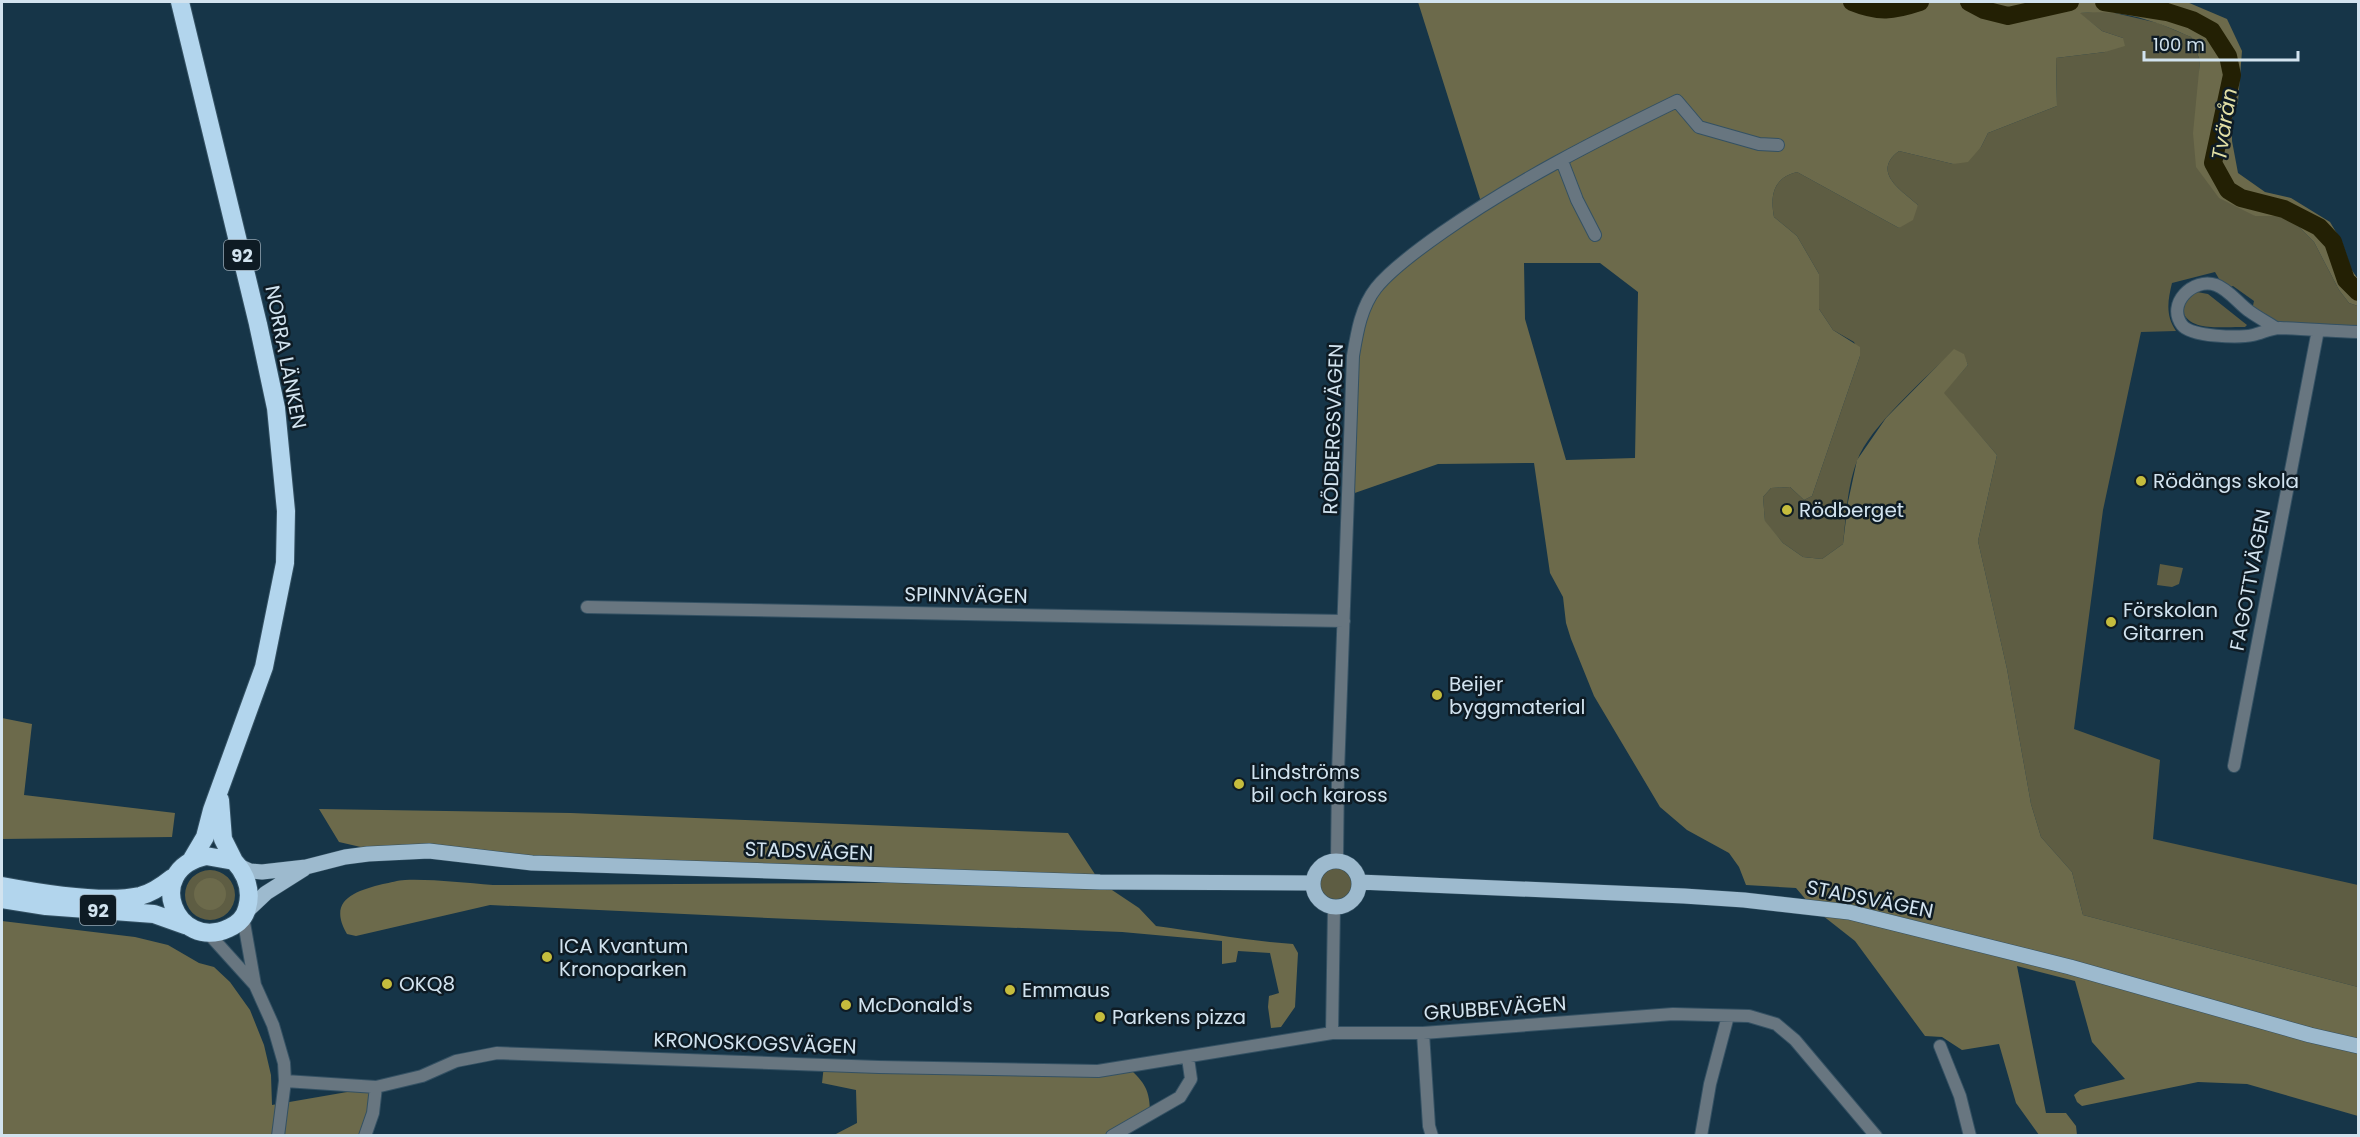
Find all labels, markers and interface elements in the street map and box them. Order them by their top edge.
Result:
scale bar [2144,24,2298,62]
text: 100 m [2153,32,2205,57]
water label: Tvärån [2204,86,2244,162]
road number: 92 [224,240,260,270]
street label: NORRA LÄNKEN [258,283,314,431]
street label: RÖDBERGSVÄGEN [1316,343,1350,515]
place label: Rödängs skola [2153,467,2299,495]
marker: Rödängs skola [2134,474,2148,488]
place label: Rödberget [1799,496,1904,524]
marker: Rödberget [1780,503,1794,517]
street label: FAGOTTVÄGEN [2223,507,2277,653]
street label: SPINNVÄGEN [904,580,1028,610]
place label: Förskolan Gitarren [2123,596,2218,647]
marker: Förskolan Gitarren [2104,615,2118,629]
place label: Beijer byggmaterial [1449,670,1585,721]
marker: Beijer byggmaterial [1430,688,1444,702]
place label: Lindströms bil och kaross [1251,758,1388,809]
marker: Lindströms bil och kaross [1232,777,1246,791]
street label: STADSVÄGEN [744,835,874,867]
street label: STADSVÄGEN [1804,873,1936,925]
road number: 92 [80,895,116,925]
place label: ICA Kvantum Kronoparken [559,932,688,983]
marker: ICA Kvantum Kronoparken [540,950,554,964]
place label: OKQ8 [399,970,455,998]
place label: Emmaus [1022,976,1110,1004]
marker: OKQ8 [380,977,394,991]
marker: Emmaus [1003,983,1017,997]
street label: GRUBBEVÄGEN [1423,989,1567,1027]
place label: McDonald's [858,991,973,1019]
marker: McDonald's [839,998,853,1012]
place label: Parkens pizza [1112,1003,1246,1031]
marker: Parkens pizza [1093,1010,1107,1024]
street label: KRONOSKOGSVÄGEN [653,1025,857,1061]

